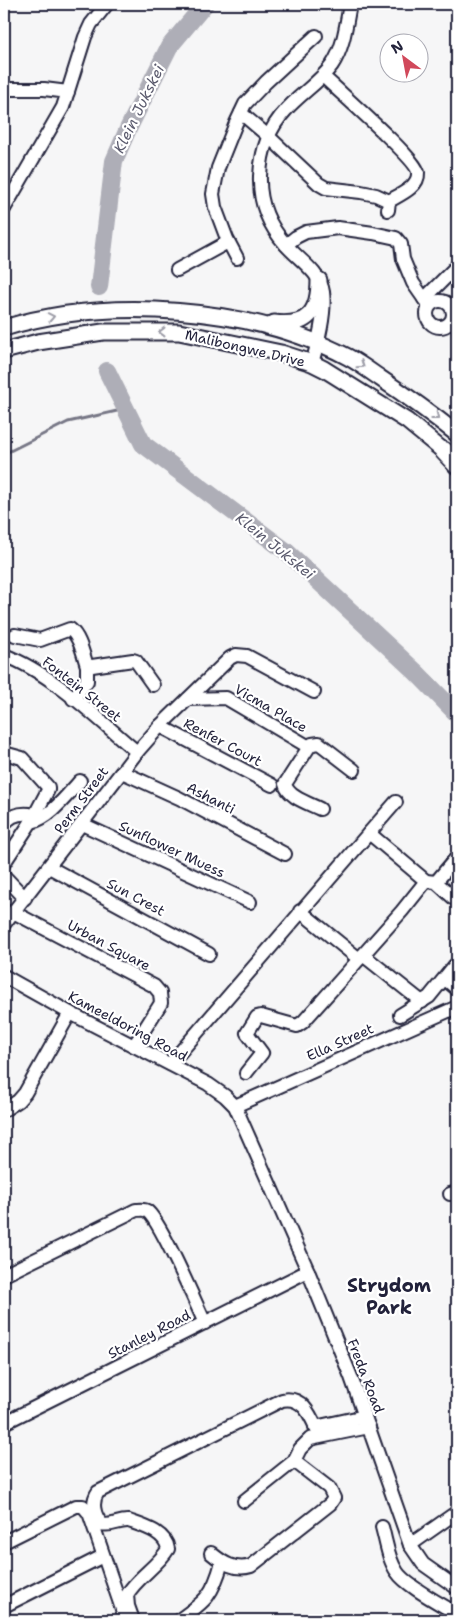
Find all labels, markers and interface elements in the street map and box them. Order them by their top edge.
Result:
north arrow [378,32,428,82]
text: N [388,36,407,58]
water label: Klein Jukskei [109,61,169,156]
one-way arrow [47,312,56,322]
street label: Malibongwe Drive [183,325,307,371]
one-way arrow [158,327,166,337]
one-way arrow [355,359,364,368]
one-way arrow [430,411,440,420]
water label: Klein Jukskei [231,508,319,584]
street label: Fontein Street [39,652,125,726]
street label: Vicma Place [231,680,311,736]
street label: Renfer Court [181,714,265,770]
street label: Perm Street [50,763,112,837]
street label: Ashanti [184,778,238,818]
street label: Sunflower Muess [116,817,228,882]
street label: Sun Crest [104,874,168,920]
street label: Urban Square [64,916,154,974]
street label: Kameeldoring Road [65,987,191,1065]
street label: Ella Street [304,1019,376,1065]
district label: Strydom Park [347,1273,431,1320]
street label: Stanley Road [105,1305,194,1363]
street label: Freda Road [344,1336,388,1416]

